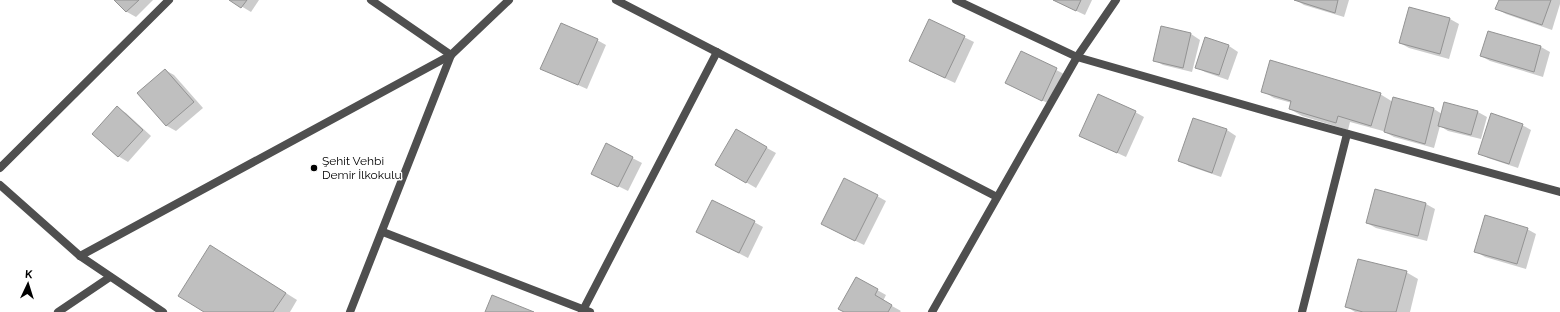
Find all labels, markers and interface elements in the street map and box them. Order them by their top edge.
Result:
place label: Şehit Vehbi Demir İlkokulu [322,154,402,182]
marker: Şehit Vehbi Demir İlkokulu [309,163,319,173]
north arrow [8,264,48,304]
text: K [25,268,33,281]

